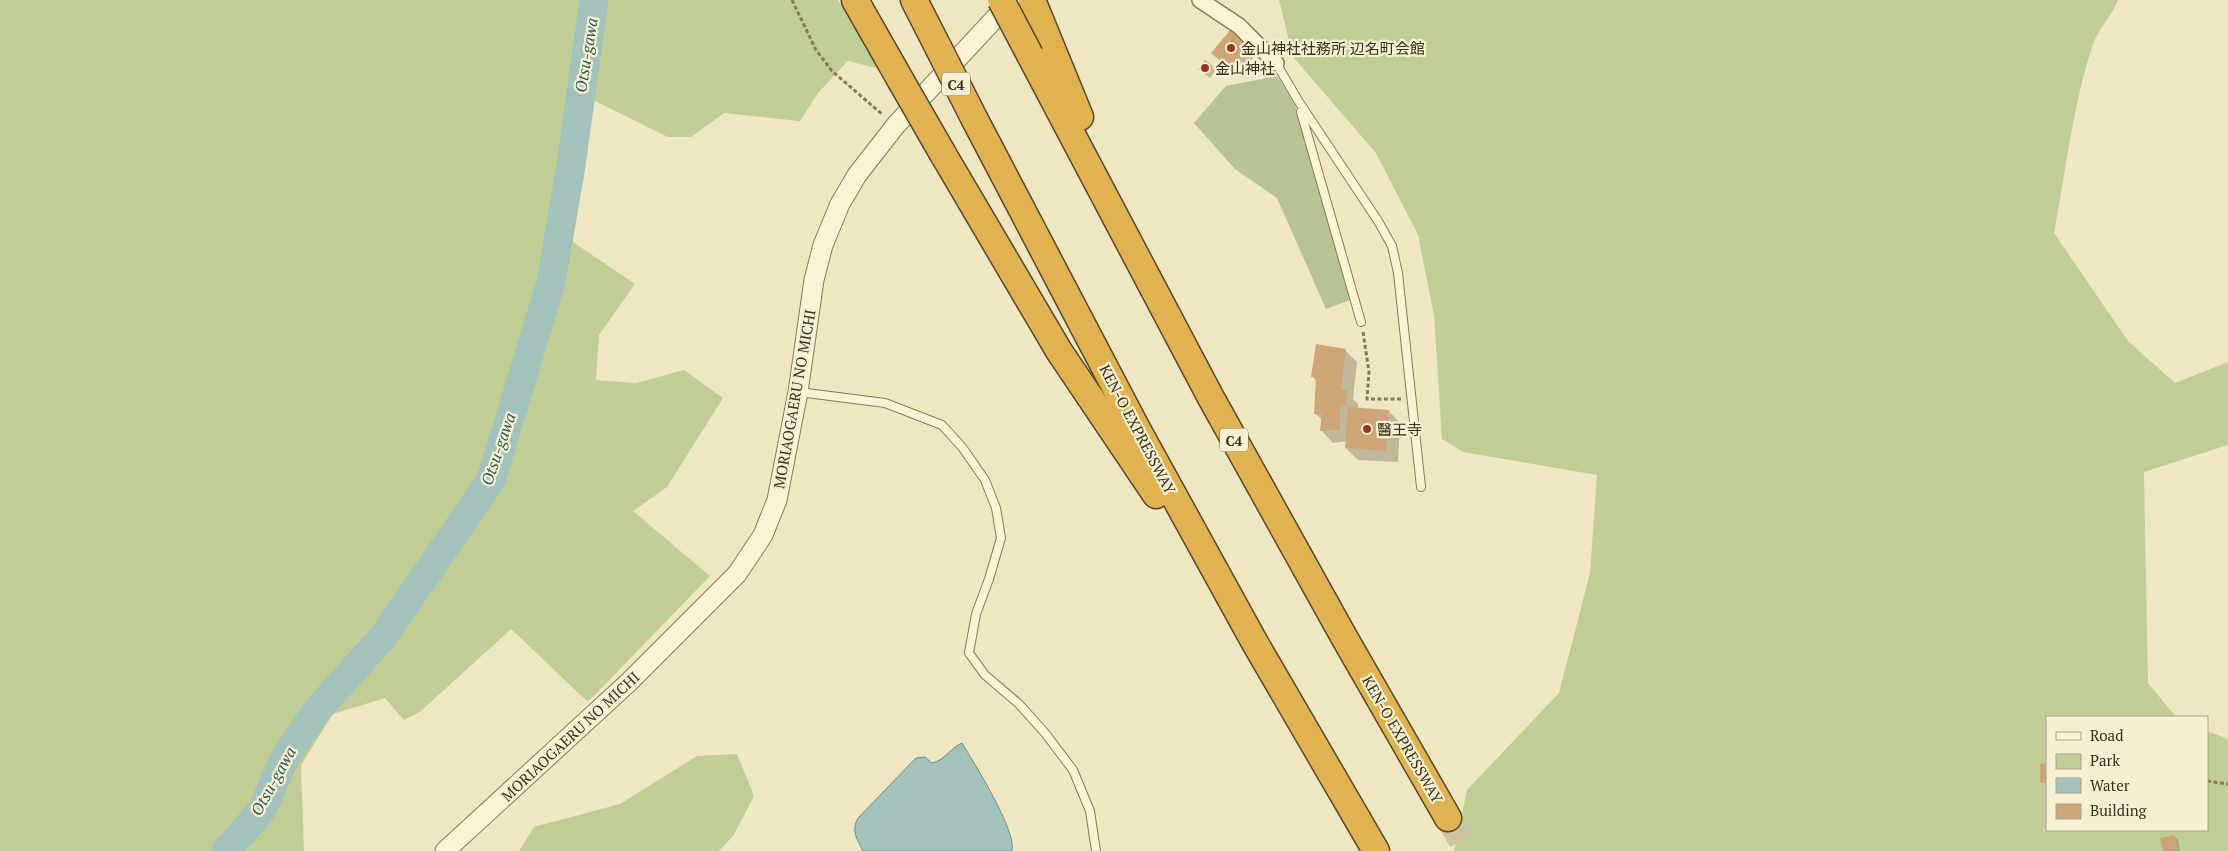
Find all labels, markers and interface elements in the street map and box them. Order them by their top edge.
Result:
water label: Otsu-gawa [569,16,603,94]
place label: 金山神社社務所 辺名町会館 [1241,38,1425,58]
marker: 金山神社社務所 辺名町会館 [1225,42,1237,54]
place label: 金山神社 [1215,58,1275,78]
marker: 金山神社 [1199,62,1211,74]
road number: C4 [942,72,970,96]
street label: MORIAOGAERU NO MICHI [768,308,820,490]
street label: KEN-O EXPRESSWAY [1095,361,1181,497]
water label: Otsu-gawa [475,410,521,488]
place label: 醫王寺 [1377,419,1422,439]
marker: 醫王寺 [1361,423,1373,435]
road number: C4 [1220,428,1248,452]
street label: MORIAOGAERU NO MICHI [497,667,643,805]
street label: KEN-O EXPRESSWAY [1358,672,1448,807]
legend [2046,716,2208,831]
text: Road [2090,725,2123,745]
water label: Otsu-gawa [245,743,301,819]
text: Park [2090,750,2120,770]
text: Water [2090,775,2130,795]
text: Building [2090,800,2148,820]

